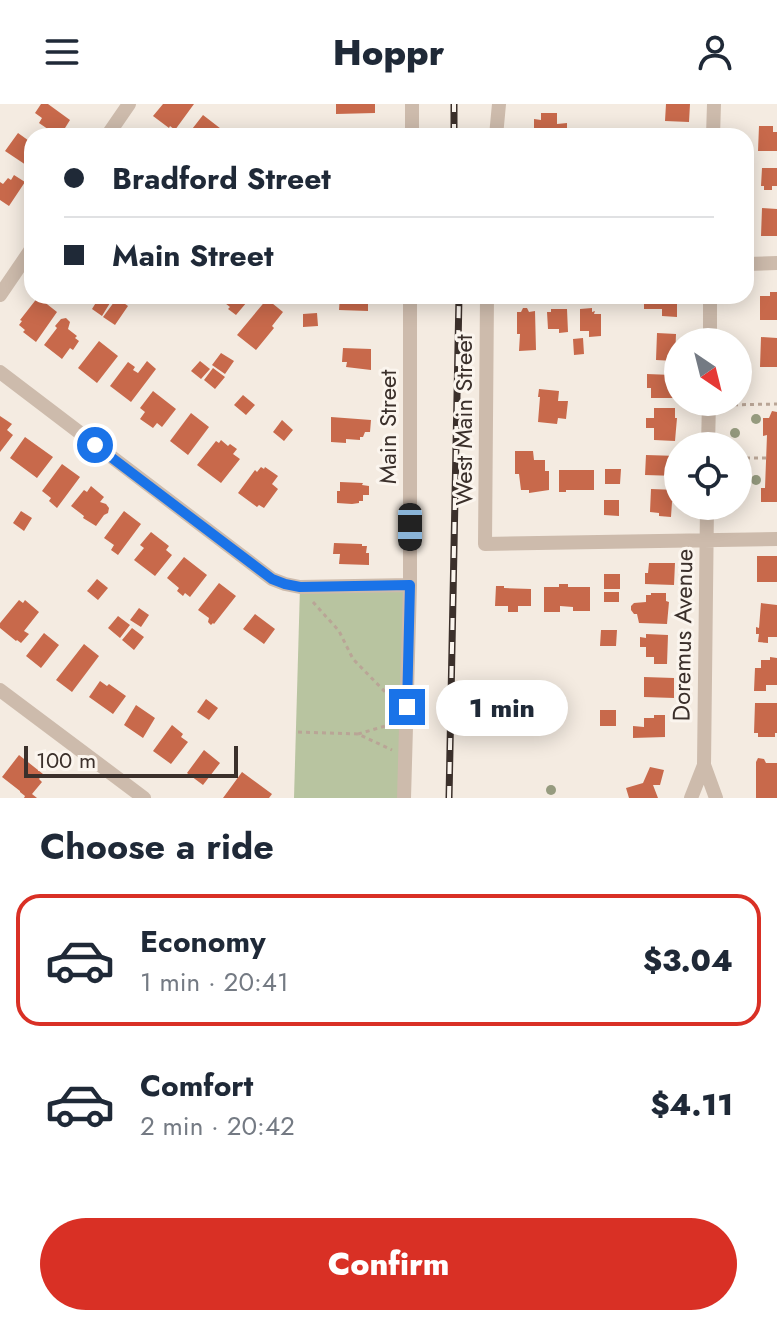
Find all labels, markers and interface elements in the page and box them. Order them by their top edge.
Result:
text: Hoppr [333,26,444,78]
icon: menu [40,30,84,74]
icon: person [693,30,737,74]
text: Bradford Street [112,157,331,200]
text: Main Street [112,234,274,277]
north arrow [664,328,752,416]
map controls [664,328,752,520]
street label: West Main Street [446,334,481,506]
street label: Main Street [370,370,405,484]
route start [77,427,113,463]
button: locate [664,432,752,520]
car [398,503,422,551]
street label: Doremus Avenue [663,548,702,722]
callout: 1 min [435,679,567,735]
route end [389,689,425,725]
text: 1 min [469,689,535,727]
scale bar [24,742,238,778]
text: 100 m [36,744,96,776]
text: Choose a ride [40,820,274,872]
text: Economy [140,920,266,963]
icon: car [44,924,116,996]
text: $3.04 [643,939,733,982]
text: 1 min · 20:41 [140,963,289,1001]
text: Comfort [140,1064,253,1107]
icon: car [44,1068,116,1140]
text: $4.11 [651,1083,733,1126]
text: 2 min · 20:42 [140,1107,295,1145]
button: Confirm [40,1218,737,1310]

